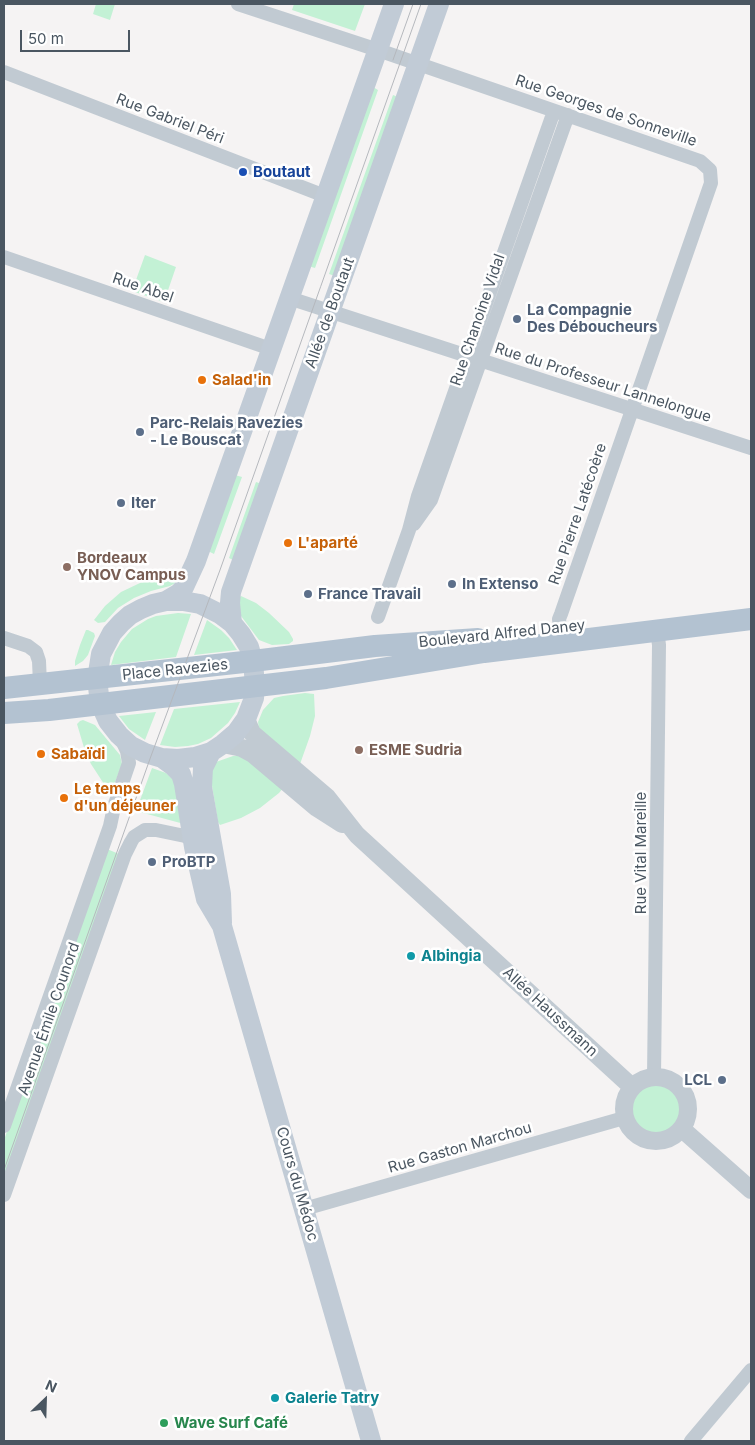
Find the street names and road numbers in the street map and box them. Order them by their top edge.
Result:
street label: Rue Georges de Sonneville [513,71,699,151]
street label: Rue Gabriel Péri [113,90,227,148]
street label: Rue Chanoine Vidal [447,252,509,388]
street label: Allée de Boutaut [302,255,358,371]
street label: Rue Abel [110,269,176,307]
street label: Rue du Professeur Lannelongue [492,339,714,427]
street label: Rue Pierre Latécoère [545,441,611,587]
street label: Boulevard Alfred Daney [418,616,586,652]
street label: Place Ravezies [121,655,229,685]
street label: Rue Vital Mareille [632,792,650,914]
street label: Avenue Émile Counord [14,940,84,1098]
street label: Allée Haussmann [499,964,601,1060]
street label: Rue Gaston Marchou [386,1119,534,1177]
street label: Cours du Médoc [272,1125,322,1243]

